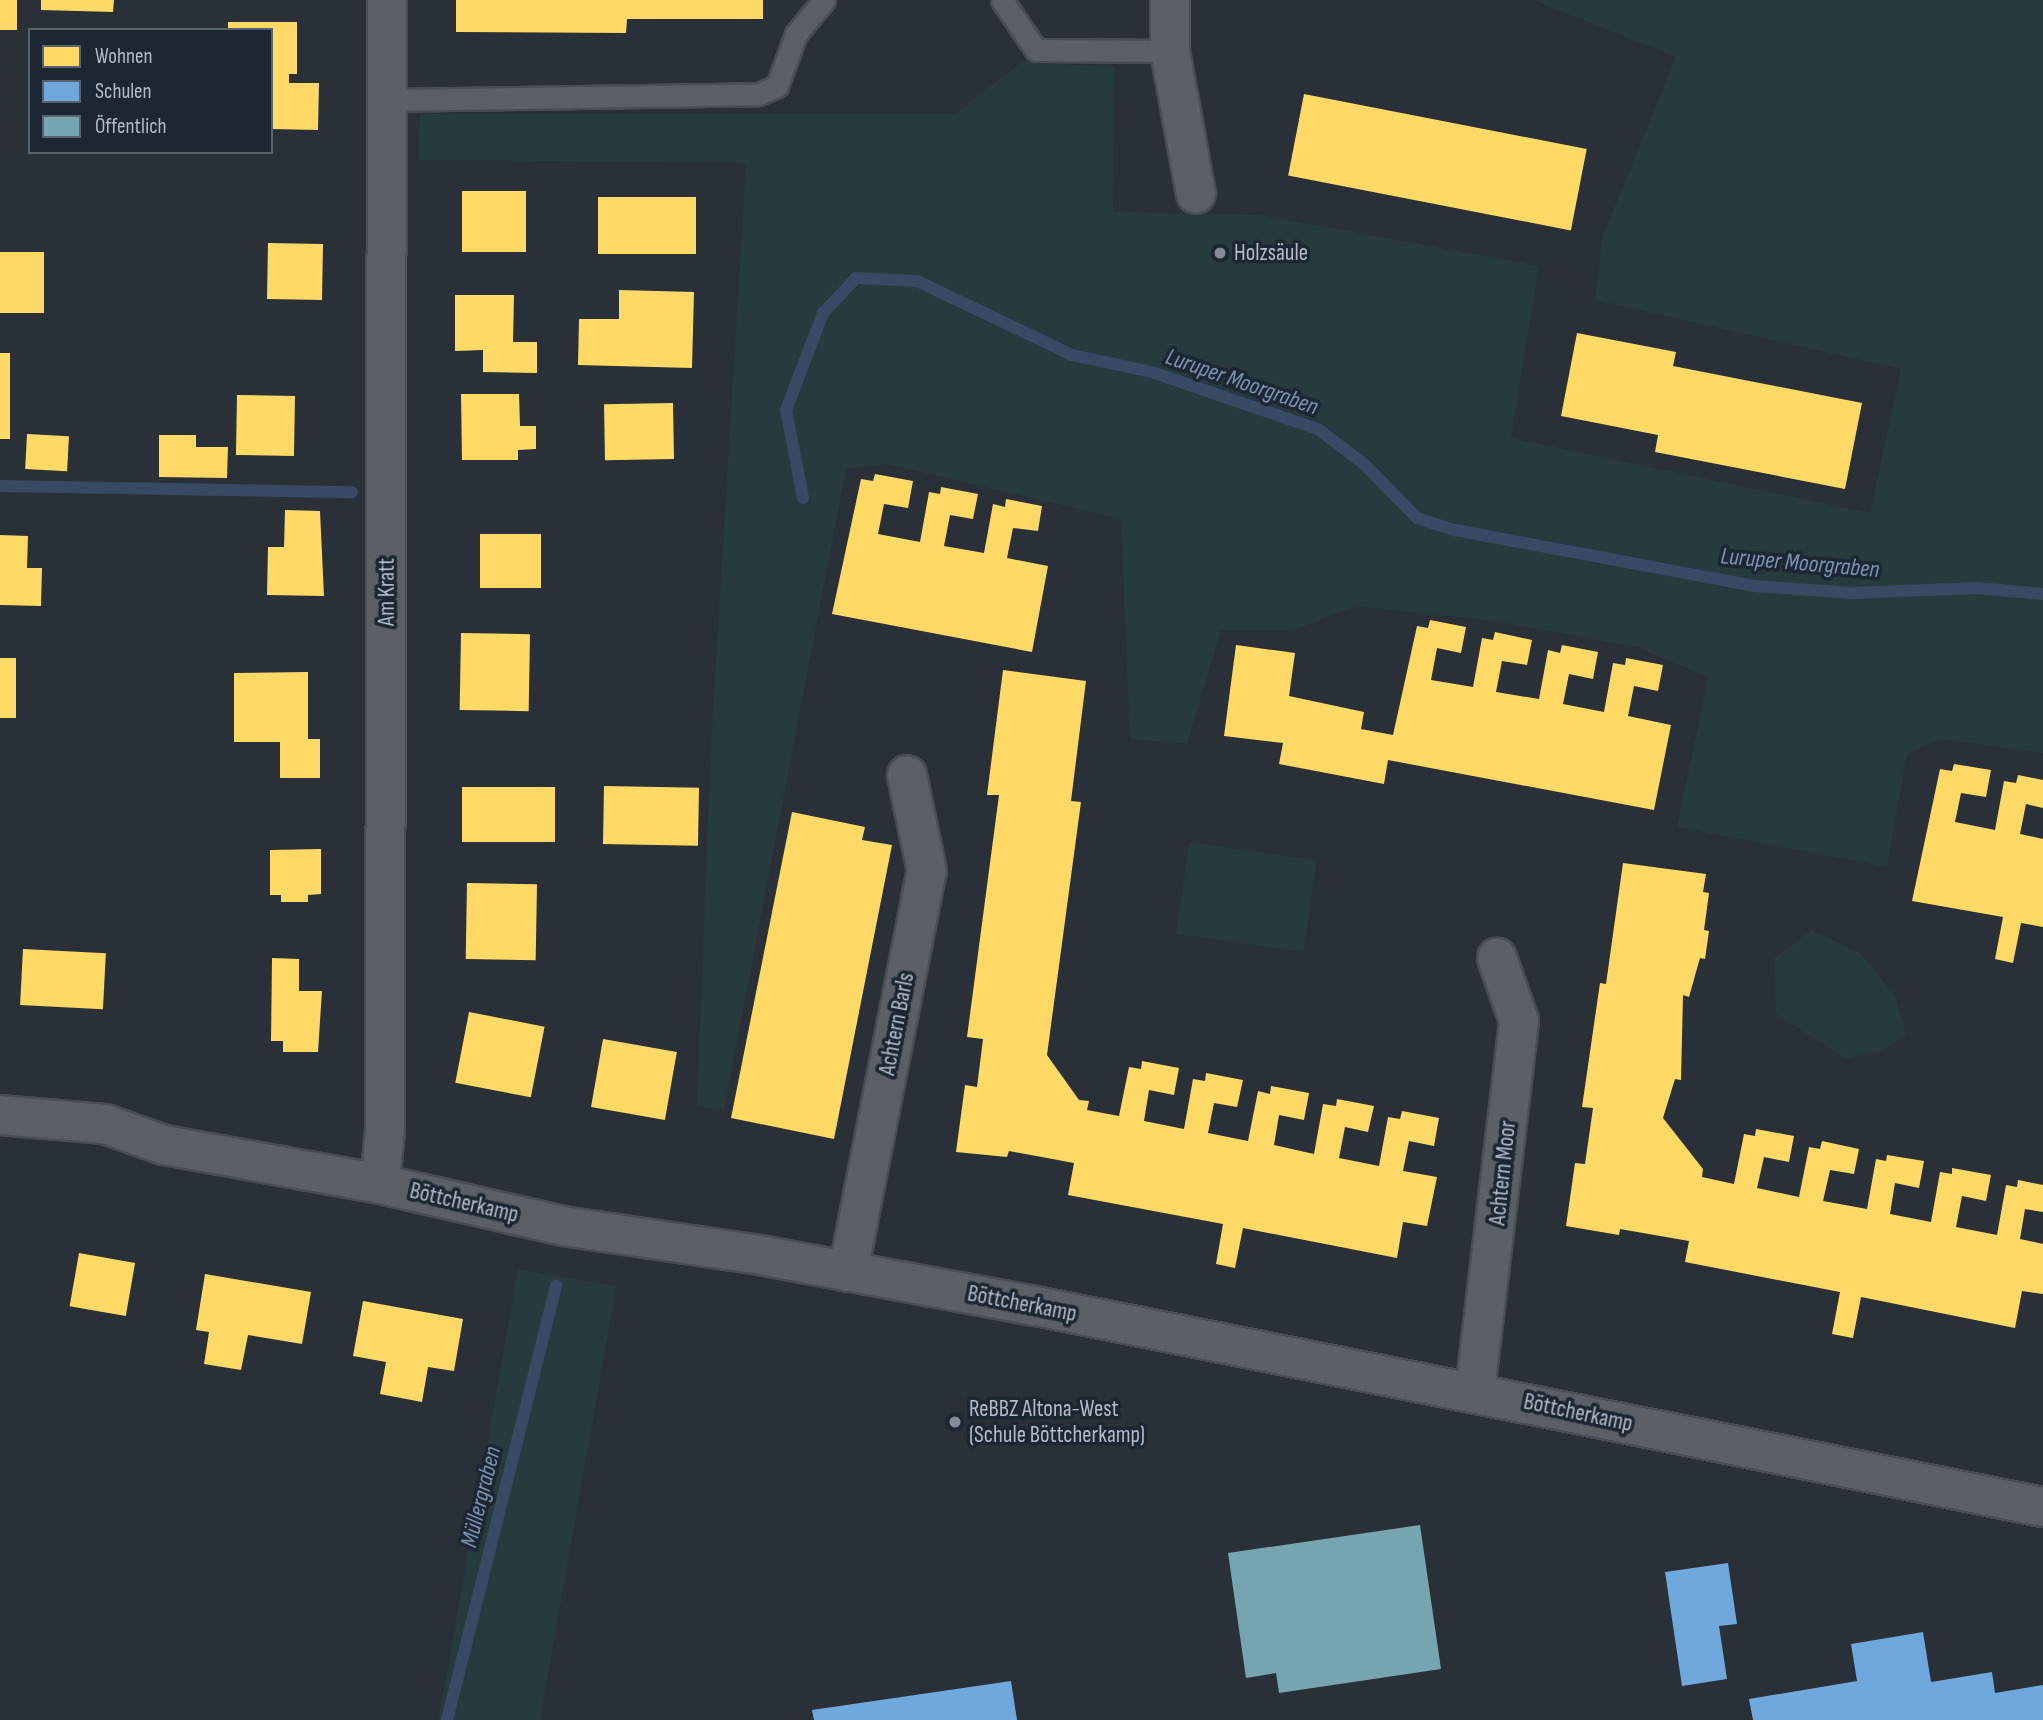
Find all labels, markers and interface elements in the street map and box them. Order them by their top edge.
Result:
legend [28,28,273,154]
text: Wohnen [95,44,152,69]
text: Schulen [95,79,152,104]
text: Öffentlich [95,114,167,139]
place label: Holzsäule [1234,239,1308,267]
marker: Holzsäule [1212,245,1228,261]
water label: Luruper Moorgraben [1162,342,1322,422]
water label: Luruper Moorgraben [1719,542,1881,584]
street label: Am Kratt [373,558,401,626]
street label: Achtern Barls [874,970,920,1078]
street label: Achtern Moor [1484,1119,1522,1227]
street label: Böttcherkamp [407,1177,521,1229]
street label: Böttcherkamp [965,1280,1079,1328]
street label: Böttcherkamp [1521,1388,1635,1438]
place label: ReBBZ Altona-West (Schule Böttcherkamp) [969,1395,1145,1449]
marker: ReBBZ Altona-West (Schule Böttcherkamp) [947,1414,963,1430]
water label: Müllergraben [455,1443,507,1551]

